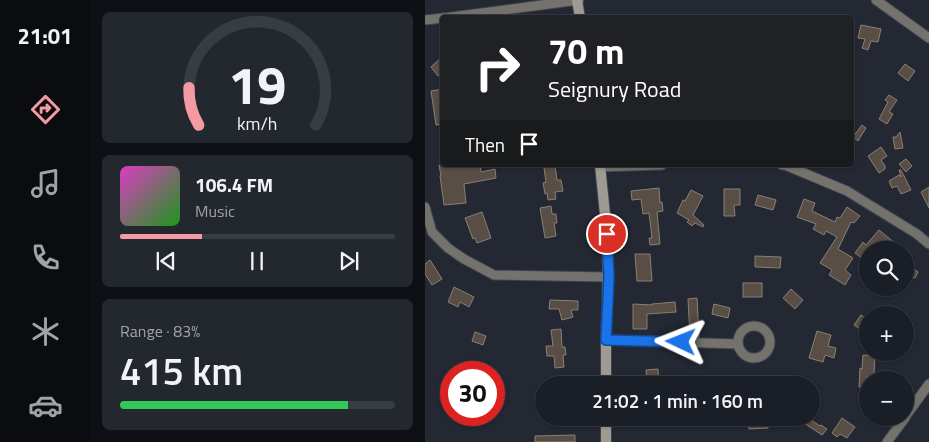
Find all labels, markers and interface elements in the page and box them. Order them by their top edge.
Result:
text: 21:01 [18,19,72,53]
text: 70 m [548,24,624,78]
icon: right [465,35,530,100]
text: 19 [228,45,287,124]
text: Seignury Road [548,72,681,106]
icon: directions [28,92,63,127]
text: km/h [237,110,278,137]
text: Then [465,130,505,159]
icon: arrive [515,130,543,158]
icon: music [28,166,63,201]
text: 106.4 FM [195,170,273,199]
text: Music [195,199,235,223]
pin [586,213,628,255]
icon: arrive [593,220,621,248]
icon: phone [28,240,63,275]
map controls [859,241,914,426]
button: search [859,241,914,296]
icon: previous [152,247,180,275]
icon: pause [243,247,271,275]
icon: next [335,247,363,275]
button: + [859,306,914,361]
icon: climate [28,314,63,349]
position arrow [654,315,706,367]
text: Range · 83% [120,319,200,343]
text: 415 km [120,342,243,400]
speed limit sign: 30 [440,361,505,426]
button: − [859,371,914,426]
text: 21:02 · 1 min · 160 m [592,386,763,415]
icon: car [28,388,63,423]

